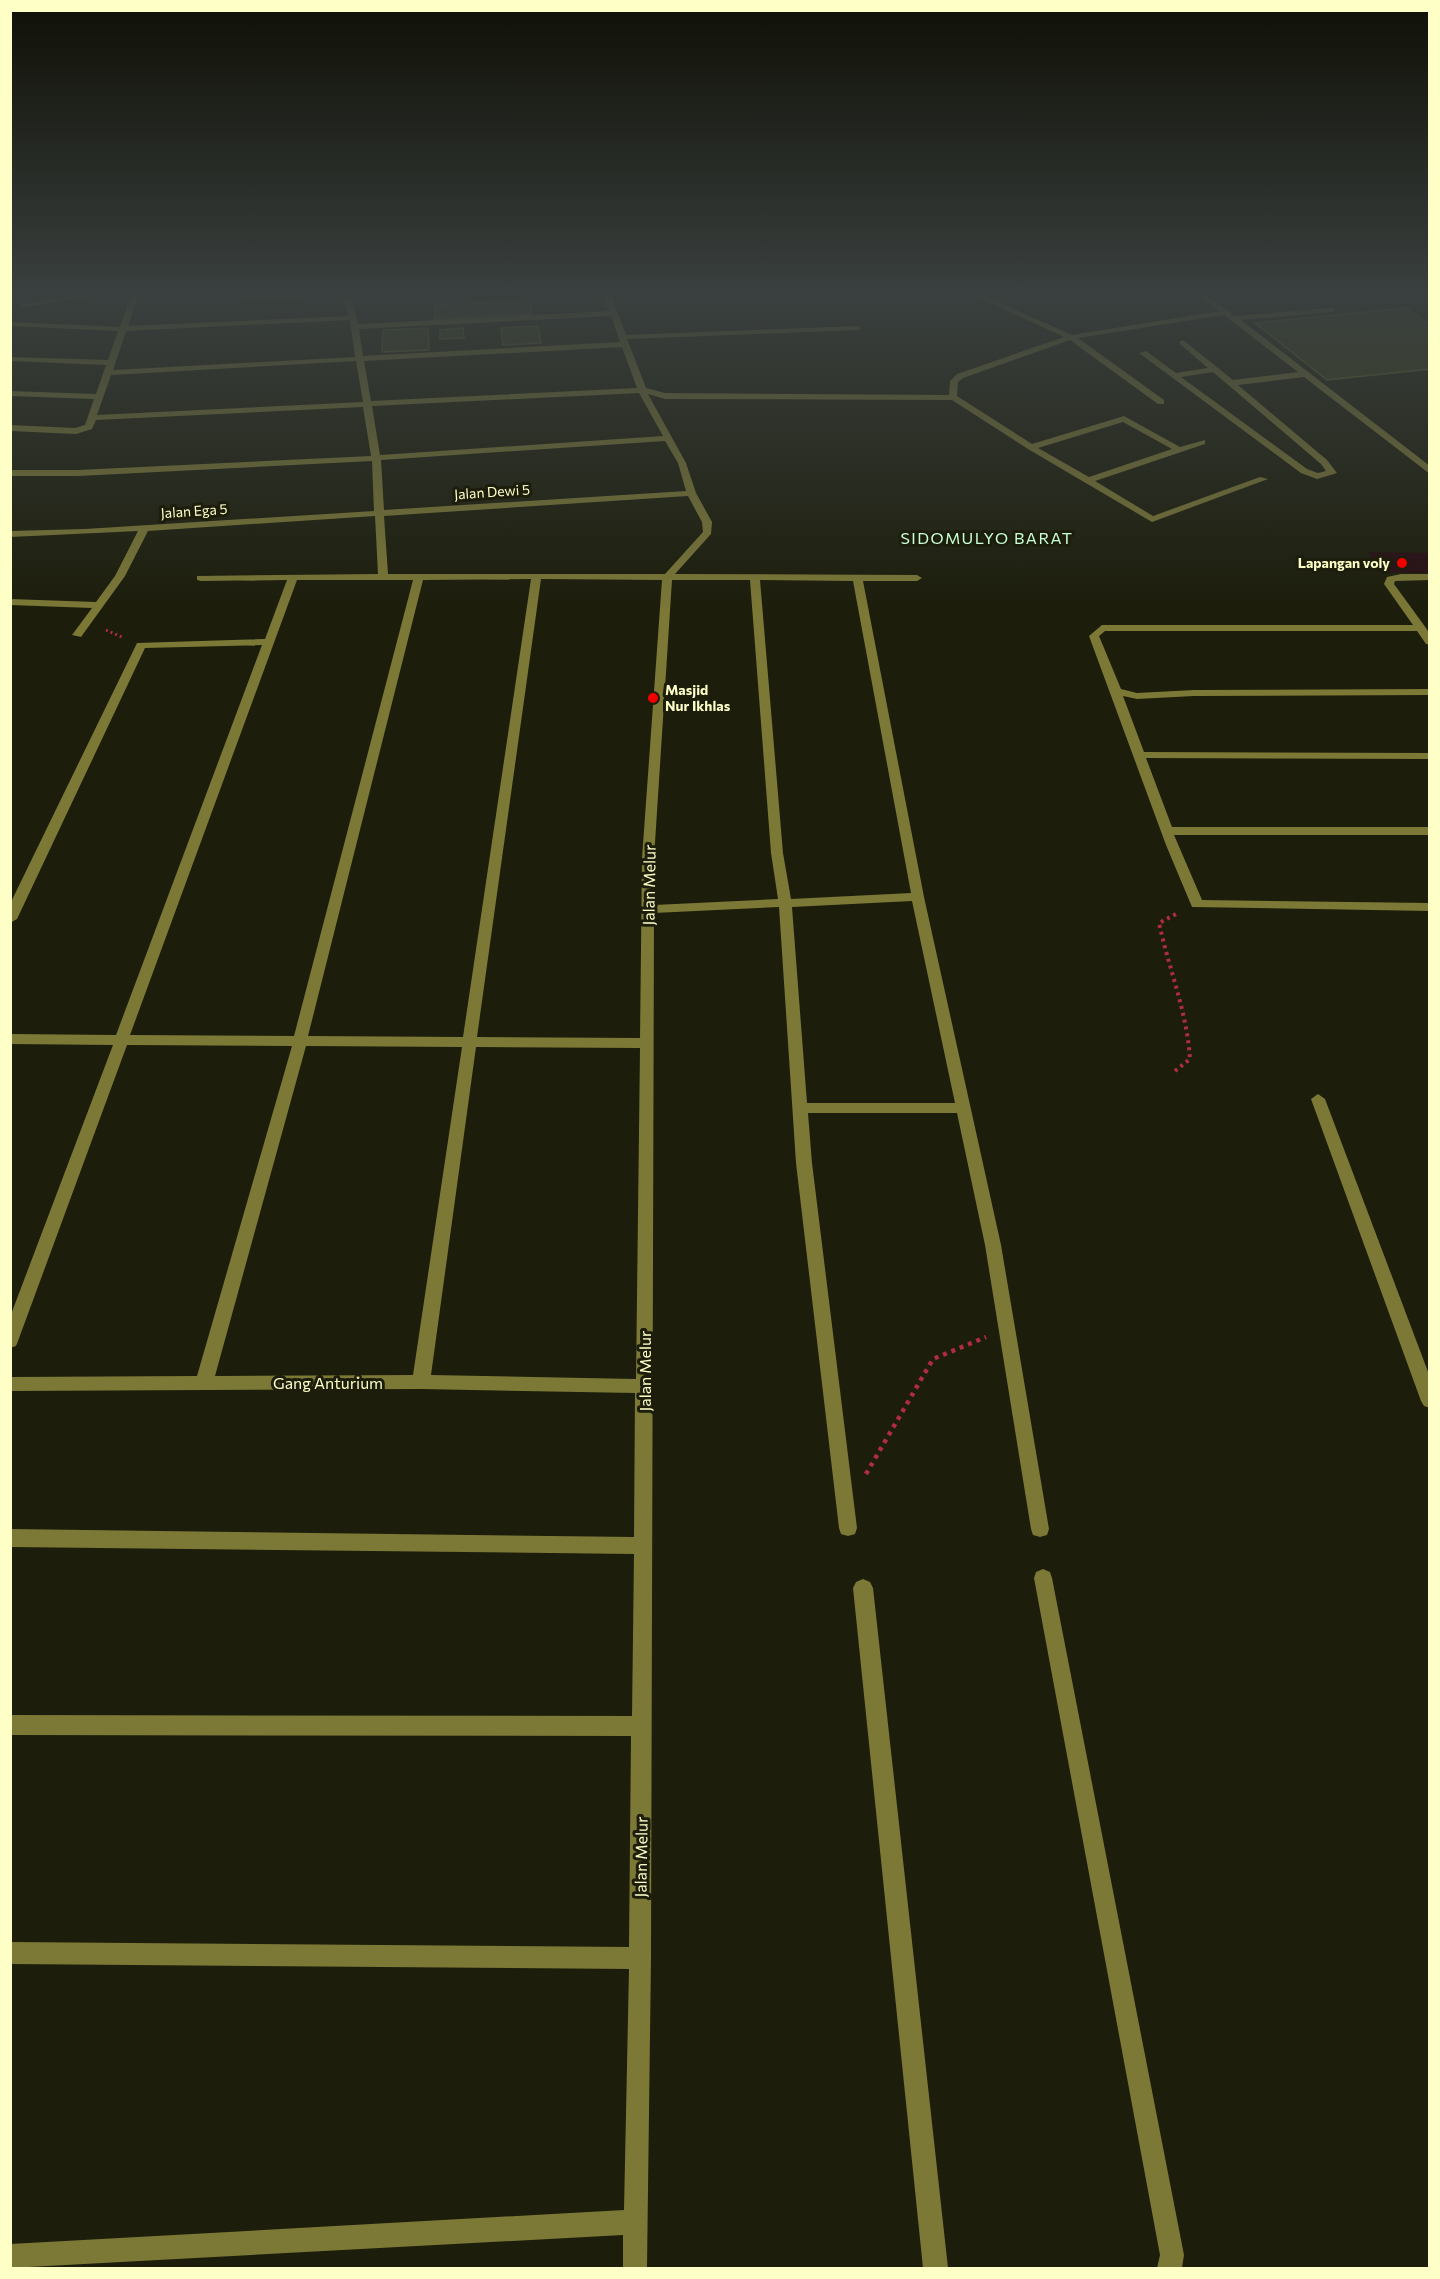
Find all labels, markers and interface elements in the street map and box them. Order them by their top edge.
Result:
street label: Jalan Dewi 5 [453,480,530,503]
street label: Jalan Ega 5 [160,500,228,521]
district label: SIDOMULYO BARAT [900,528,1074,547]
place label: Lapangan voly [1298,554,1390,571]
marker: Lapangan voly [1395,556,1409,570]
place label: Masjid Nur Ikhlas [665,681,731,714]
marker: Masjid Nur Ikhlas [646,691,660,705]
street label: Jalan Melur [638,844,659,926]
street label: Jalan Melur [635,1330,654,1411]
street label: Gang Anturium [273,1373,383,1392]
street label: Jalan Melur [630,1816,651,1898]

